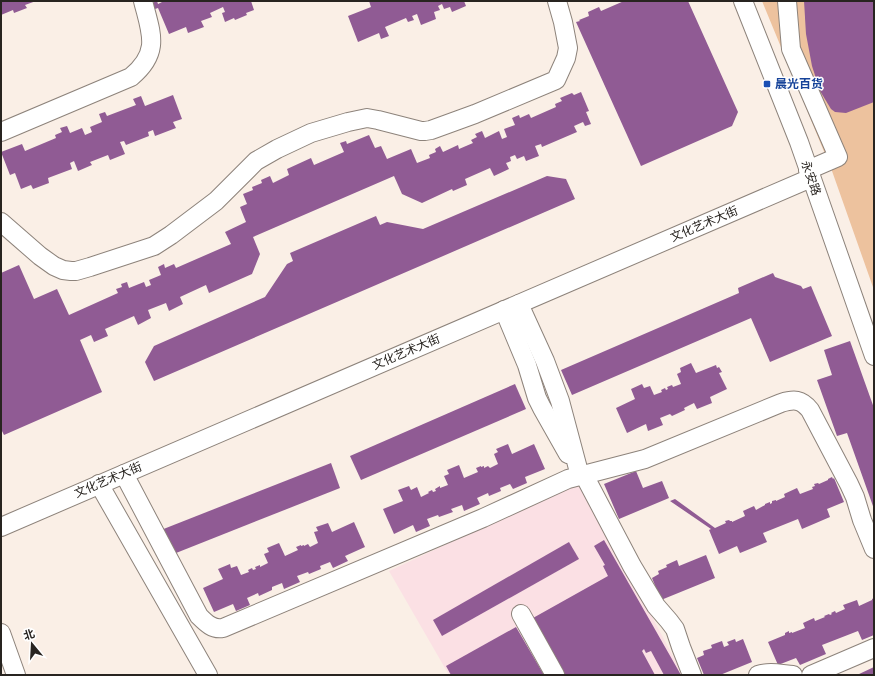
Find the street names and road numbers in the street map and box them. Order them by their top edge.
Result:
street label: 永安路 [799,158,824,197]
street label: 文化艺术大街 [668,203,740,245]
street label: 文化艺术大街 [370,331,442,373]
street label: 文化艺术大街 [72,459,144,501]

